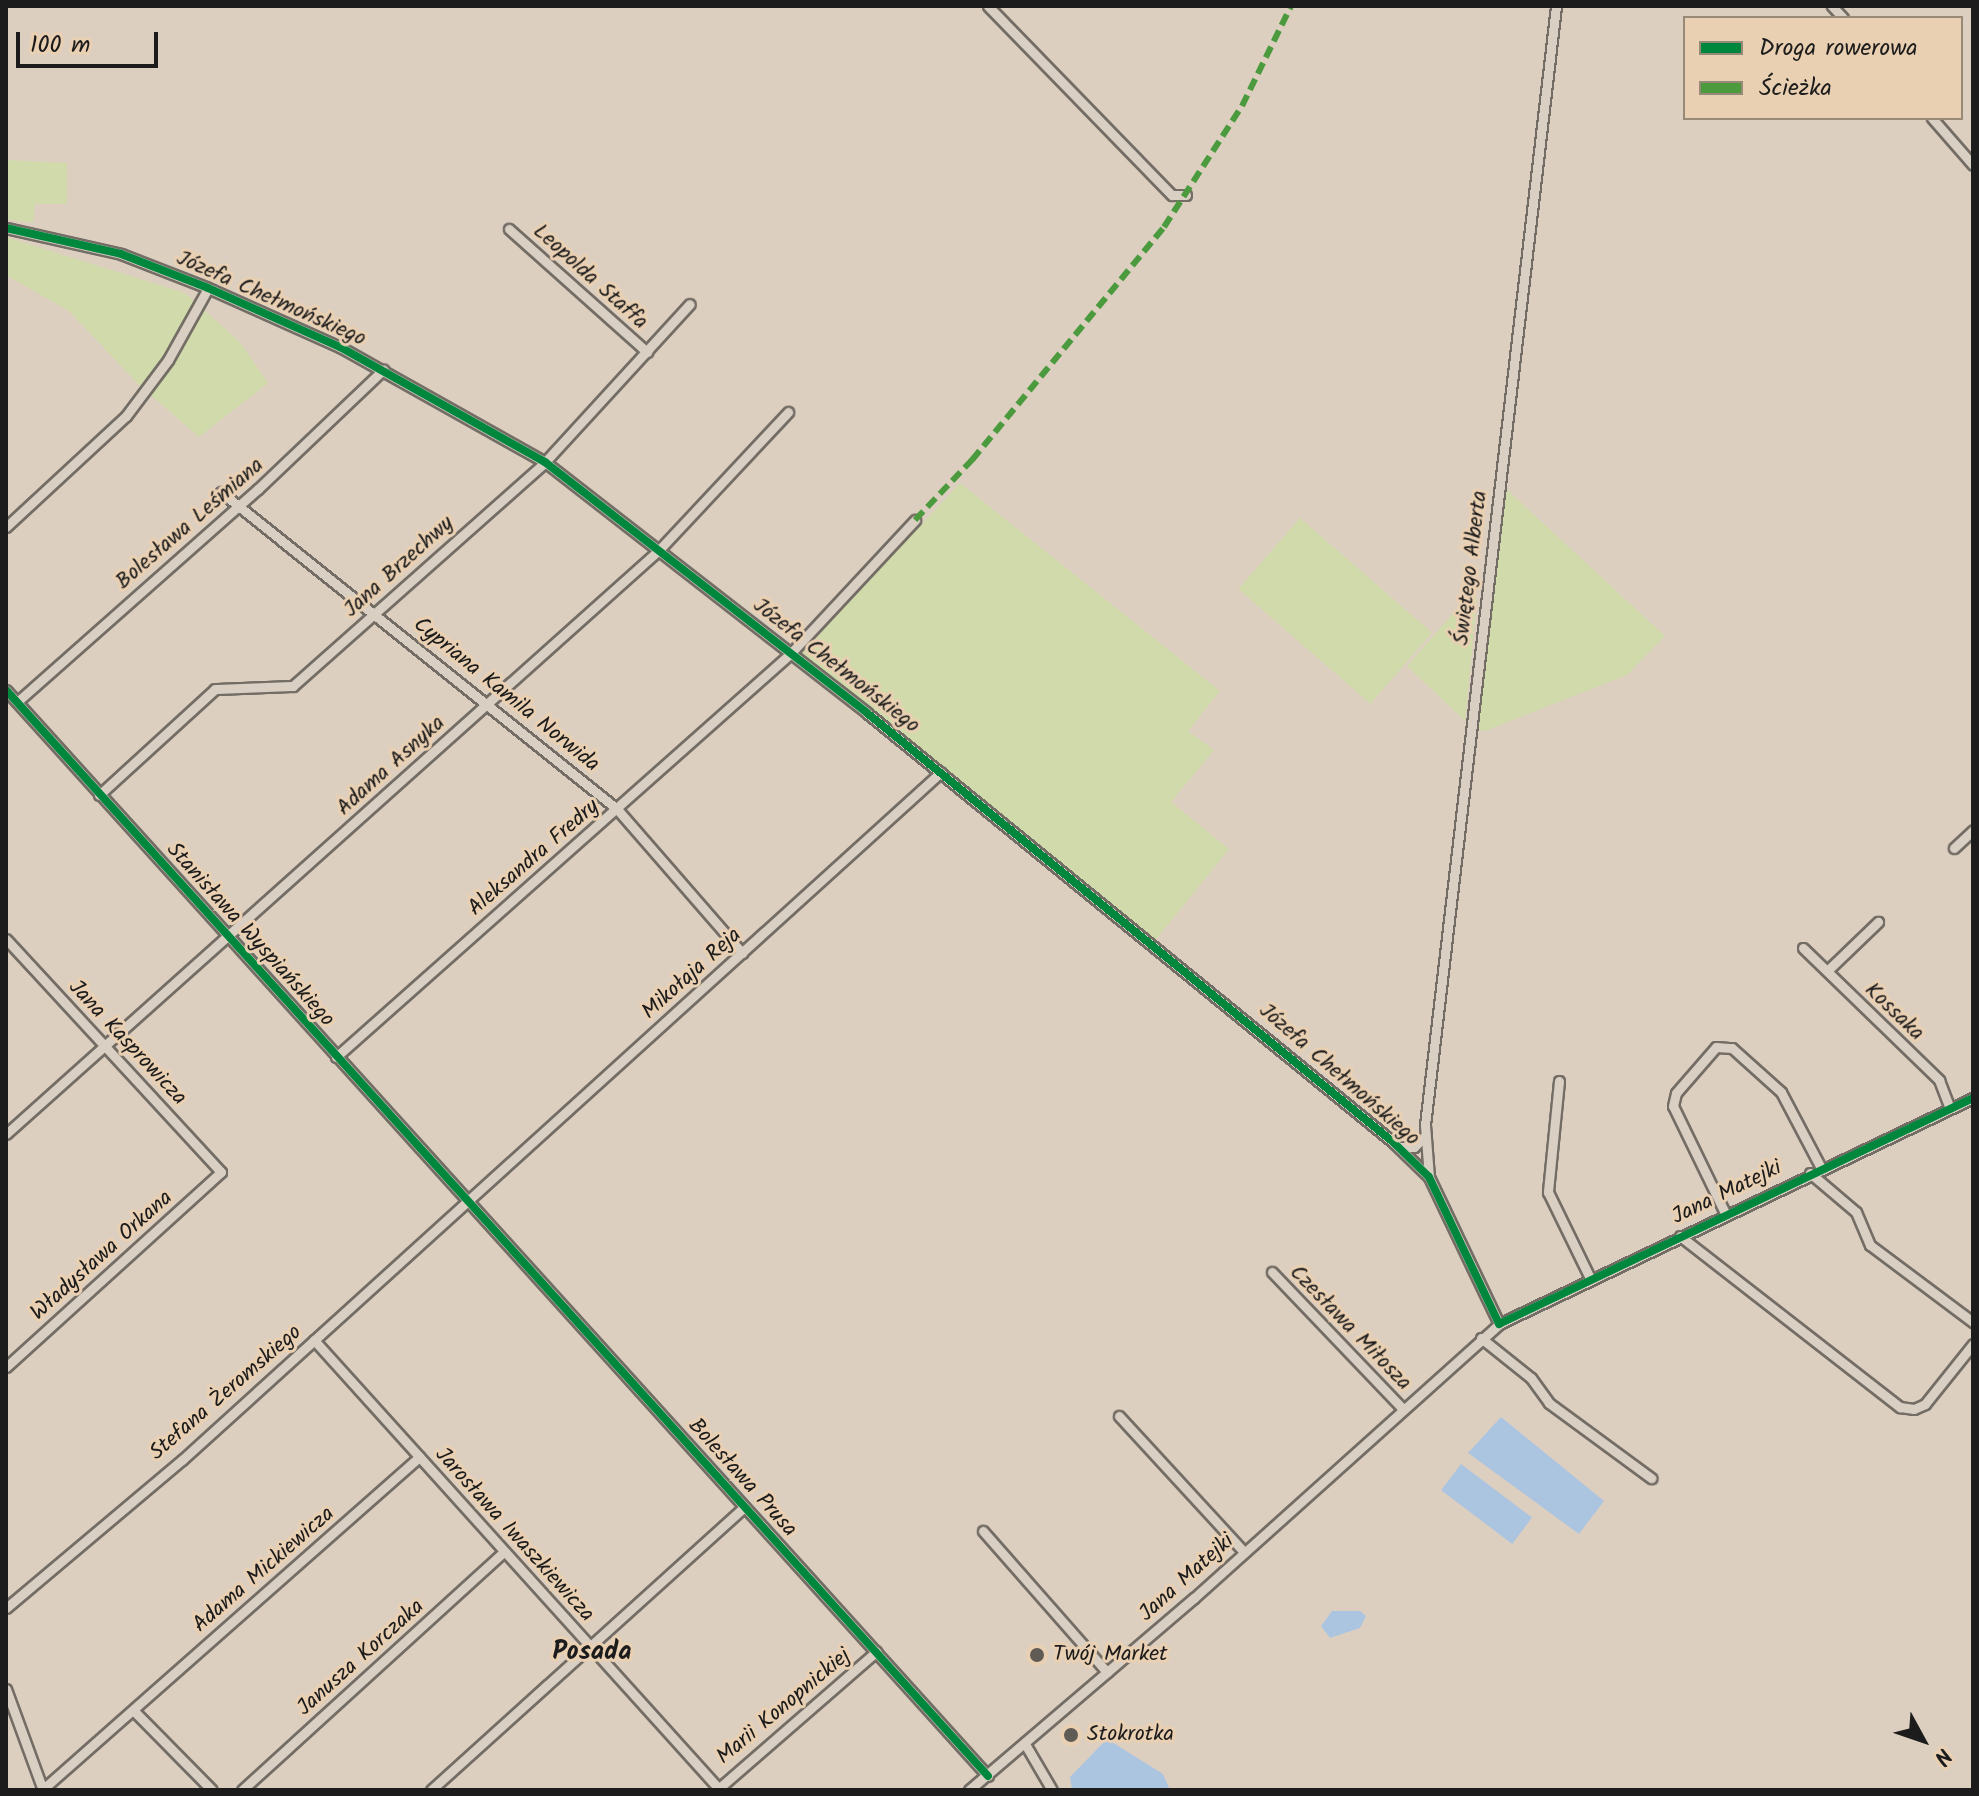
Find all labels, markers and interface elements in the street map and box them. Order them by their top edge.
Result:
scale bar [20,16,162,66]
legend [1683,16,1963,120]
text: 100 m [30,26,90,65]
text: Droga rowerowa [1759,29,1918,68]
text: Ścieżka [1759,69,1832,108]
street label: Leopolda Staffa [527,219,653,335]
street label: Józefa Chełmońskiego [172,245,370,353]
street label: Bolesława Leśmiana [111,453,269,595]
street label: Świętego Alberta [1448,489,1494,647]
street label: Jana Brzechwy [338,511,460,623]
street label: Józefa Chełmońskiego [747,593,925,739]
street label: Cypriana Kamila Norwida [408,612,604,778]
street label: Adama Asnyka [331,710,451,822]
street label: Aleksandra Fredry [463,794,605,922]
street label: Stanisława Wyspiańskiego [160,837,340,1033]
street label: Mikołaja Reja [637,923,747,1025]
street label: Jana Kasprowicza [62,975,192,1111]
street label: Kossaka [1859,977,1929,1047]
street label: Józefa Chełmońskiego [1253,998,1425,1152]
street label: Jana Matejki [1668,1155,1786,1231]
street label: Władysława Orkana [26,1185,178,1327]
street label: Czesława Miłosza [1283,1260,1417,1396]
street label: Stefana Żeromskiego [144,1320,308,1466]
street label: Bolesława Prusa [682,1413,802,1543]
street label: Jarosława Iwaszkiewicza [429,1442,599,1628]
street label: Adama Mickiewicza [188,1501,340,1639]
street label: Jana Matejki [1134,1528,1240,1628]
street label: Janusza Korczaka [292,1594,430,1722]
district label: Posada [553,1637,631,1669]
place label: Twój Market [1053,1642,1168,1668]
street label: Marii Konopnickiej [711,1643,857,1771]
marker: Twój Market [1028,1646,1046,1664]
north arrow [1883,1700,1963,1780]
place label: Stokrotka [1087,1722,1174,1748]
marker: Stokrotka [1062,1726,1080,1744]
text: N [1924,1739,1960,1772]

